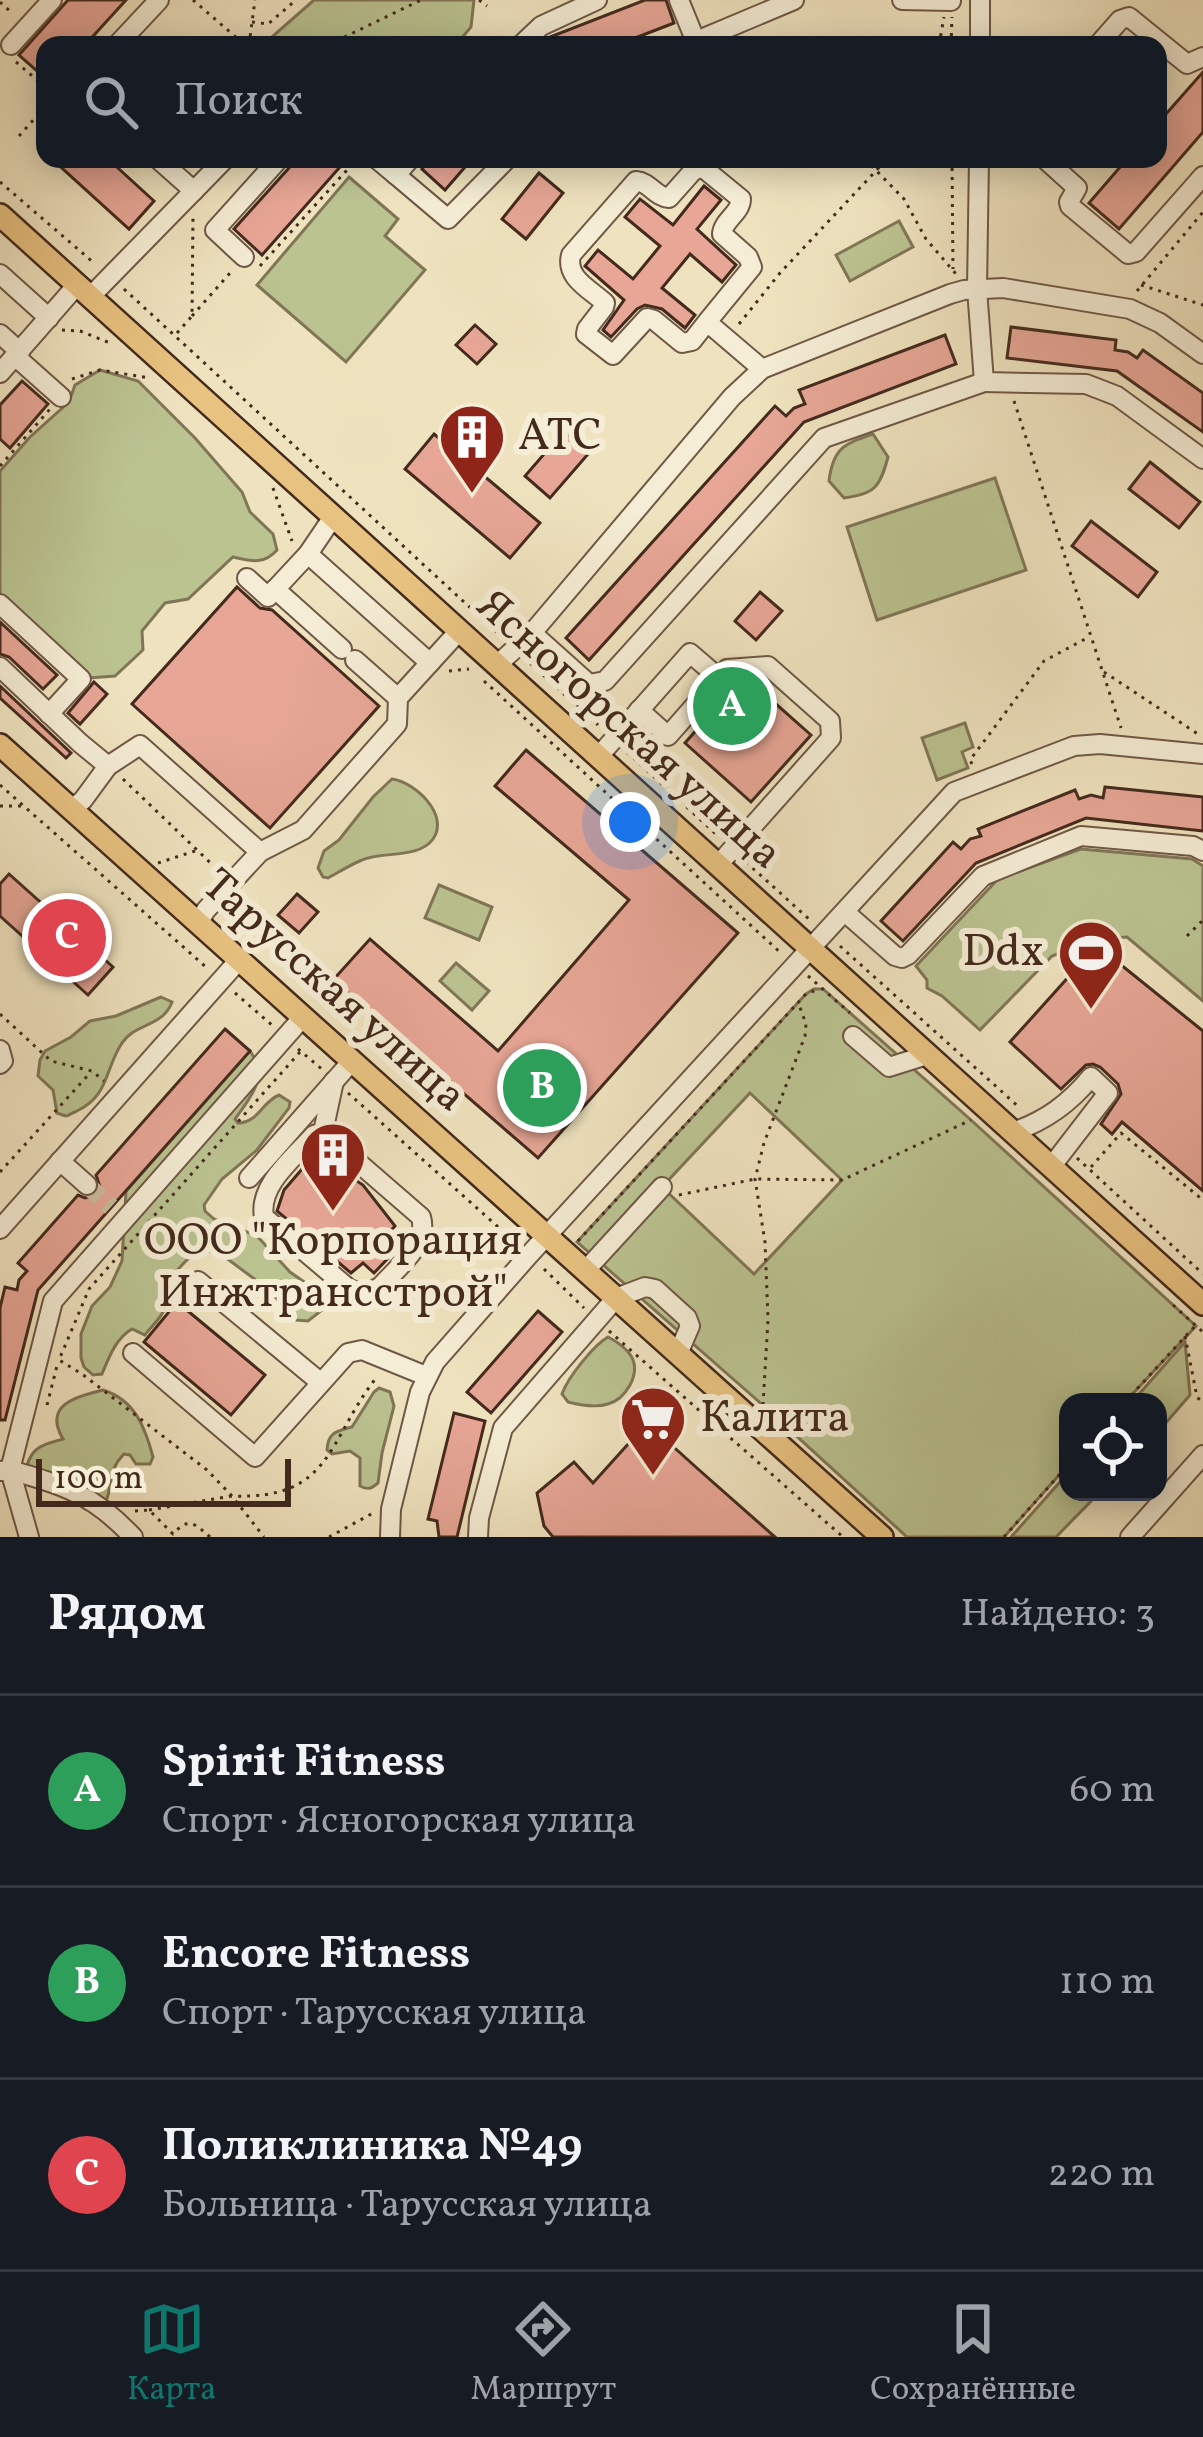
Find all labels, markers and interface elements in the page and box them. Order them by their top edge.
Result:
search box [36,36,1167,168]
icon: search [78,69,144,135]
text: Поиск [174,71,303,134]
building icon: АТС [437,402,507,496]
place label: АТС [518,406,602,469]
street label: Ясногорская улица [461,576,795,886]
pin: A [693,661,771,751]
your location [600,792,660,852]
street label: Тарусская улица [187,856,479,1128]
pin: C [28,893,106,983]
sports icon: Ddx [1056,918,1126,1012]
place label: Ddx [962,922,1044,985]
pin: B [503,1043,581,1133]
building icon: ООО "Корпорация Инжтрансстрой" [298,1120,368,1214]
place label: ООО "Корпорация Инжтрансстрой" [144,1211,522,1326]
supermarket icon: Калита [618,1384,688,1478]
place label: Калита [700,1388,850,1451]
map controls [1059,1393,1167,1501]
button: locate [1059,1393,1167,1501]
scale bar [36,1453,291,1506]
text: 100 m [54,1457,143,1503]
text: Рядом [48,1580,206,1651]
text: Найдено: 3 [960,1588,1155,1642]
text: Spirit Fitness [162,1732,446,1795]
text: A [73,1764,101,1818]
text: 60 m [1070,1764,1155,1818]
text: Спорт · Ясногорская улица [162,1795,636,1849]
text: Encore Fitness [162,1924,470,1987]
text: B [74,1956,100,2010]
text: 110 m [1059,1956,1155,2010]
text: Спорт · Тарусская улица [162,1987,587,2041]
text: Поликлиника №49 [162,2116,582,2179]
text: C [74,2148,100,2202]
text: 220 m [1048,2148,1155,2202]
text: Больница · Тарусская улица [162,2179,652,2233]
tab: Карта [127,2296,217,2414]
tab: Маршрут [471,2296,616,2414]
tab: Сохранённые [870,2296,1076,2414]

